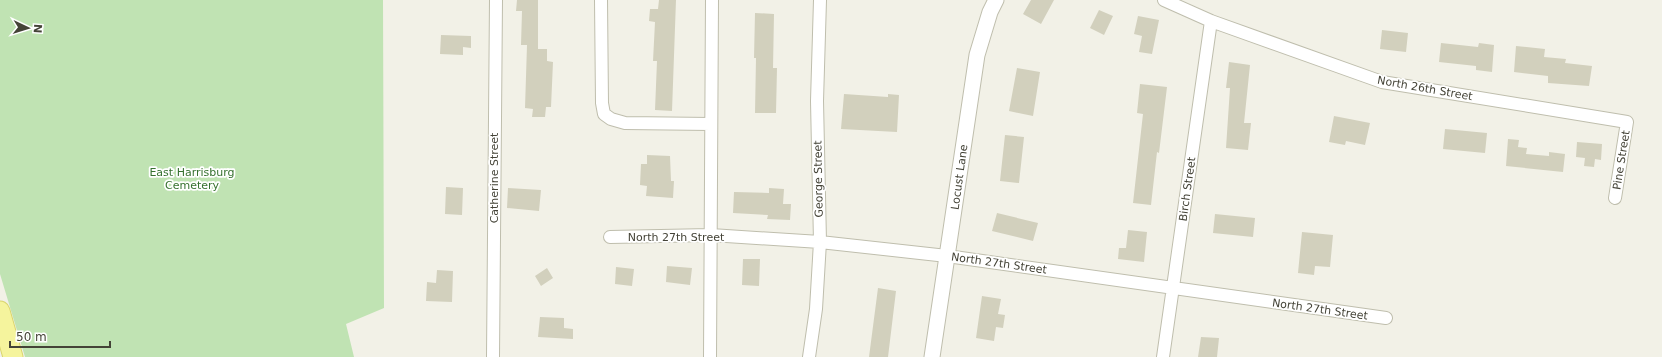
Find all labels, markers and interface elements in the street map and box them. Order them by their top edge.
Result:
north arrow [8,8,48,48]
text: N [31,24,44,34]
street label: North 26th Street [1376,74,1474,103]
street label: Pine Street [1610,129,1633,191]
street label: Catherine Street [488,132,501,223]
street label: George Street [811,140,826,218]
street label: Locust Lane [948,143,971,211]
street label: Birch Street [1177,155,1199,222]
park label: East Harrisburg Cemetery [149,166,235,192]
street label: North 27th Street [628,231,725,244]
street label: North 27th Street [950,250,1048,277]
street label: North 27th Street [1271,296,1369,323]
scale bar [10,323,110,349]
text: 50 m [16,330,47,344]

